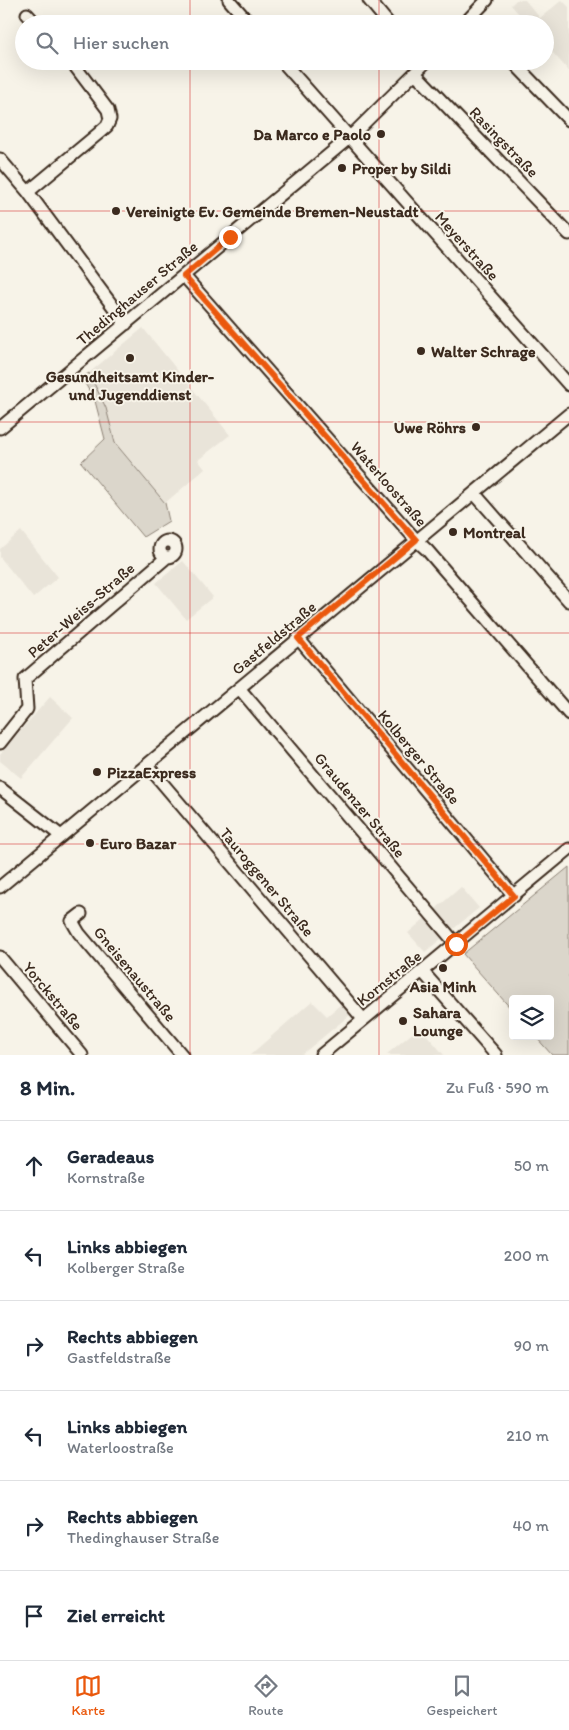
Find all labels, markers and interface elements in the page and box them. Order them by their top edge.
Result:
search box [15,15,554,70]
icon: search [33,29,61,57]
text: Hier suchen [73,31,169,54]
street label: Rasingstraße [466,103,542,181]
place label: Da Marco e Paolo [253,125,371,144]
marker: Da Marco e Paolo [375,128,387,140]
place label: Proper by Sildi [352,159,451,179]
marker: Proper by Sildi [336,162,348,174]
place label: Vereinigte Ev. Gemeinde Bremen-Neustadt [126,202,419,222]
marker: Vereinigte Ev. Gemeinde Bremen-Neustadt [110,205,122,217]
street label: Meyerstraße [431,208,503,284]
route end [219,226,242,249]
street label: Thedinghauser Straße [73,237,201,349]
place label: Walter Schrage [431,342,536,362]
marker: Walter Schrage [415,345,427,357]
marker: Gesundheitsamt Kinder- und Jugenddienst [124,352,136,364]
place label: Gesundheitsamt Kinder- und Jugenddienst [46,367,215,405]
place label: Uwe Röhrs [394,418,466,437]
marker: Uwe Röhrs [470,421,482,433]
street label: Waterloostraße [347,437,431,531]
place label: Montreal [463,523,526,542]
marker: Montreal [447,526,459,538]
street label: Peter-Weiss-Straße [24,558,138,662]
street label: Gastfeldstraße [228,597,320,679]
street label: Kolberger Straße [374,706,464,808]
street label: Graudenzer Straße [311,749,410,862]
place label: PizzaExpress [107,763,196,783]
marker: PizzaExpress [91,766,103,778]
street label: Tauroggener Straße [216,824,318,940]
place label: Euro Bazar [100,834,177,853]
marker: Euro Bazar [84,837,96,849]
street label: Gneisenaustraße [90,923,180,1025]
route start [445,933,468,956]
street label: Kornstraße [353,946,425,1010]
street label: Yorckstraße [19,958,87,1034]
marker: Asia Minh [437,962,449,974]
place label: Asia Minh [409,977,477,996]
map controls [509,995,554,1040]
button: layers [509,995,554,1040]
place label: Sahara Lounge [413,1003,463,1041]
marker: Sahara Lounge [397,1015,409,1027]
text: 8 Min. [20,1075,75,1100]
text: Zu Fuß · 590 m [446,1078,549,1097]
text: Geradeaus [67,1145,154,1168]
icon: ahead [20,1152,48,1180]
text: 50 m [514,1156,549,1175]
text: Kornstraße [67,1168,145,1187]
text: Links abbiegen [67,1235,187,1258]
icon: left [20,1242,48,1270]
text: 200 m [504,1246,549,1265]
text: Kolberger Straße [67,1258,185,1277]
text: Rechts abbiegen [67,1325,198,1348]
icon: right [20,1332,48,1360]
text: 90 m [514,1336,549,1355]
text: Gastfeldstraße [67,1348,171,1367]
text: Links abbiegen [67,1415,187,1438]
icon: left [20,1422,48,1450]
text: 210 m [506,1426,549,1445]
text: Waterloostraße [67,1438,174,1457]
text: Rechts abbiegen [67,1505,198,1528]
icon: right [20,1512,48,1540]
text: 40 m [512,1516,549,1535]
text: Thedinghauser Straße [67,1528,219,1547]
icon: arrive [20,1602,48,1630]
text: Ziel erreicht [67,1604,165,1627]
tab: Karte [72,1672,105,1719]
tab: Route [248,1672,283,1719]
tab: Gespeichert [426,1672,497,1719]

